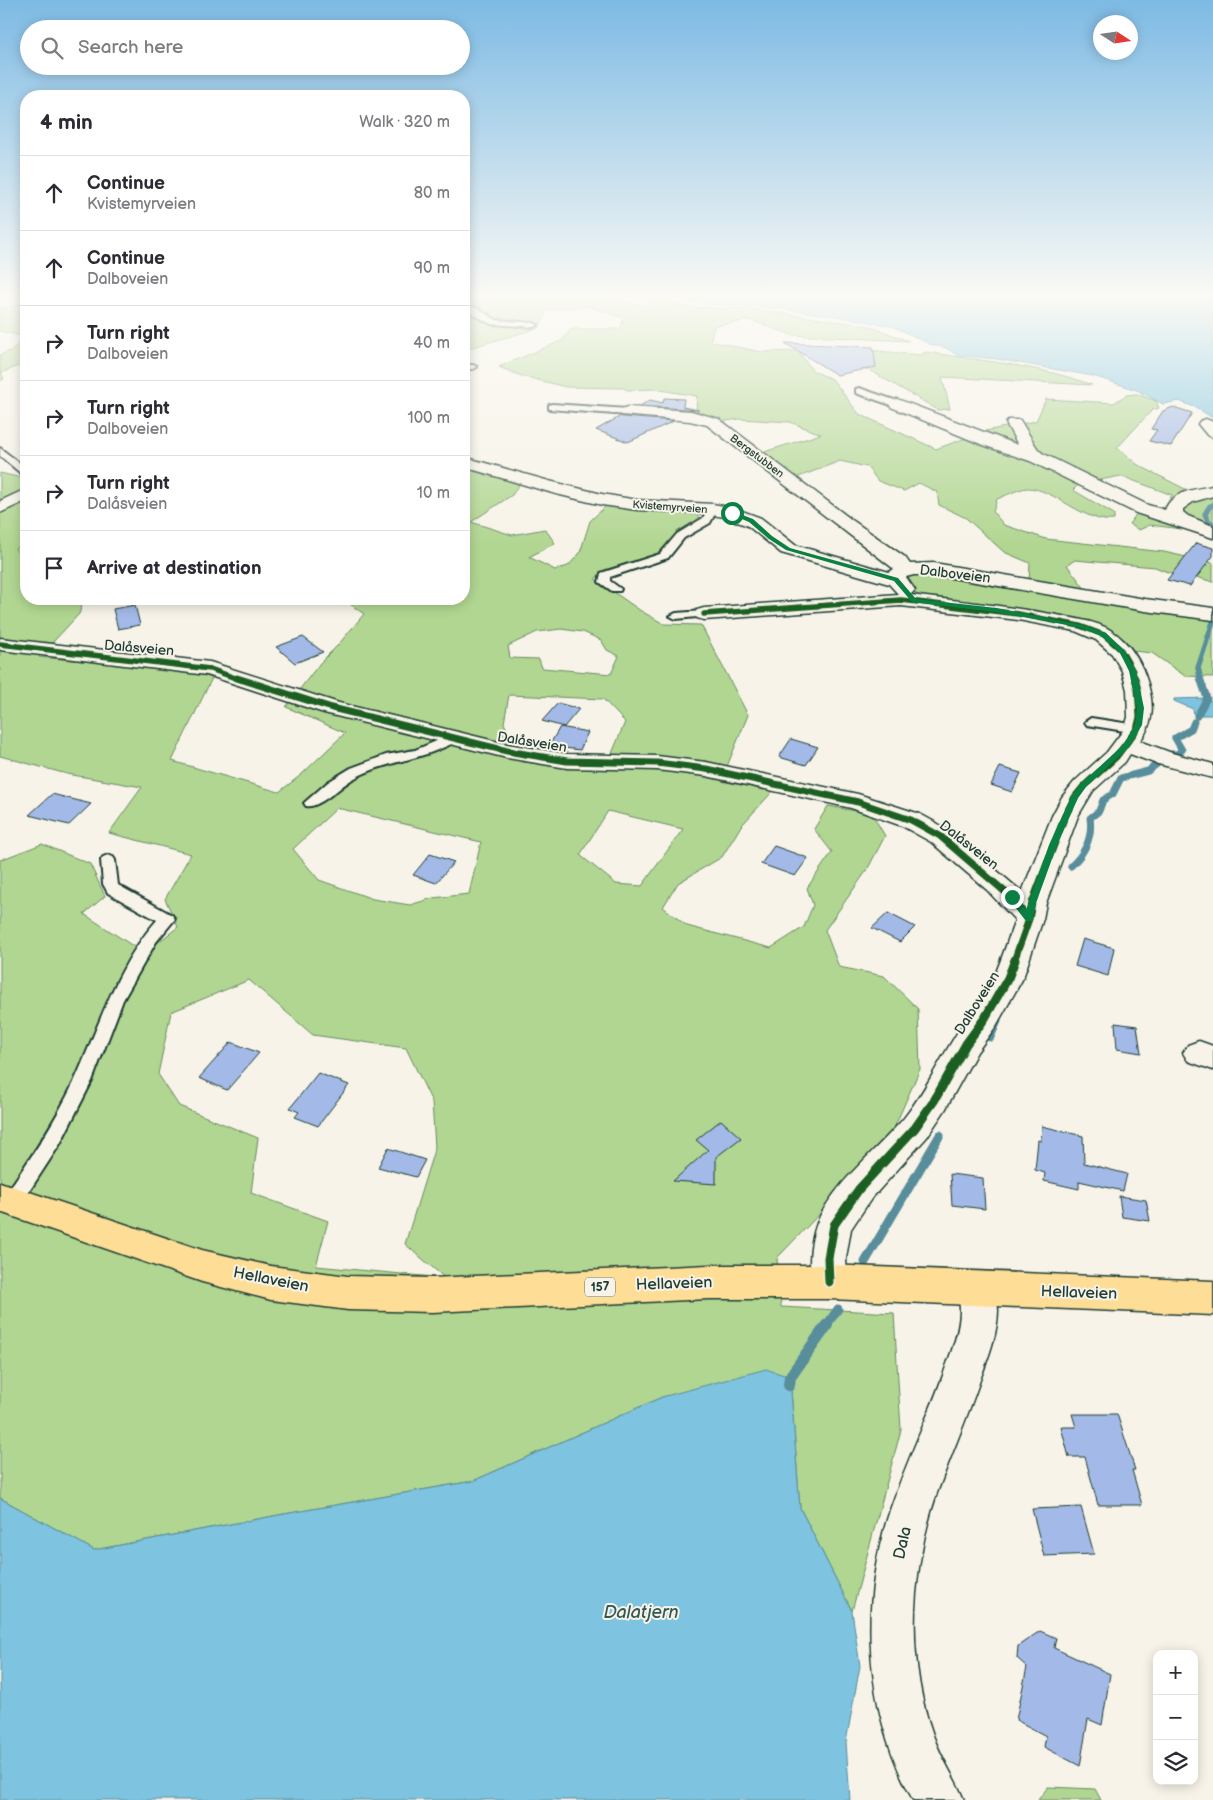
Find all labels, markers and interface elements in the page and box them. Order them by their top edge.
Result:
north arrow [1093,15,1138,60]
search box [20,20,470,75]
icon: search [38,34,66,62]
text: Search here [78,36,183,59]
text: 4 min [40,110,93,135]
text: Walk · 320 m [359,113,450,132]
text: Continue [87,172,165,195]
icon: ahead [40,179,68,207]
text: 80 m [414,184,450,203]
text: Kvistemyrveien [87,195,196,214]
text: Continue [87,247,165,270]
icon: ahead [40,254,68,282]
text: 90 m [414,259,450,278]
text: Dalboveien [87,270,168,289]
text: Turn right [87,322,170,345]
icon: right [40,329,68,357]
text: 40 m [413,334,450,353]
text: Dalboveien [87,345,168,364]
text: Turn right [87,397,170,420]
icon: right [40,404,68,432]
text: 100 m [407,409,450,428]
text: Dalboveien [87,420,168,439]
street label: Bergstubben [727,431,787,481]
text: Turn right [87,472,170,495]
icon: right [40,479,68,507]
text: 10 m [417,484,450,503]
text: Dalåsveien [87,495,167,514]
street label: Kvistemyrveien [632,498,708,516]
route start [721,502,744,525]
icon: arrive [40,554,68,582]
text: Arrive at destination [87,557,262,580]
street label: Dalboveien [919,561,991,587]
street label: Dalåsveien [103,636,175,660]
street label: Dalåsveien [496,728,568,756]
street label: Dalåsveien [936,817,1002,873]
route end [1001,886,1024,909]
street label: Dalboveien [951,968,1003,1038]
street label: Hellaveien [232,1263,310,1297]
street label: Hellaveien [635,1273,713,1295]
road number: 157 [585,1277,615,1296]
street label: Hellaveien [1040,1282,1118,1304]
street label: Dala [890,1525,916,1561]
water label: Dalatjern [604,1602,679,1623]
map controls [1153,1650,1198,1785]
button: + [1153,1650,1198,1695]
button: − [1153,1695,1198,1740]
button: layers [1153,1740,1198,1785]

